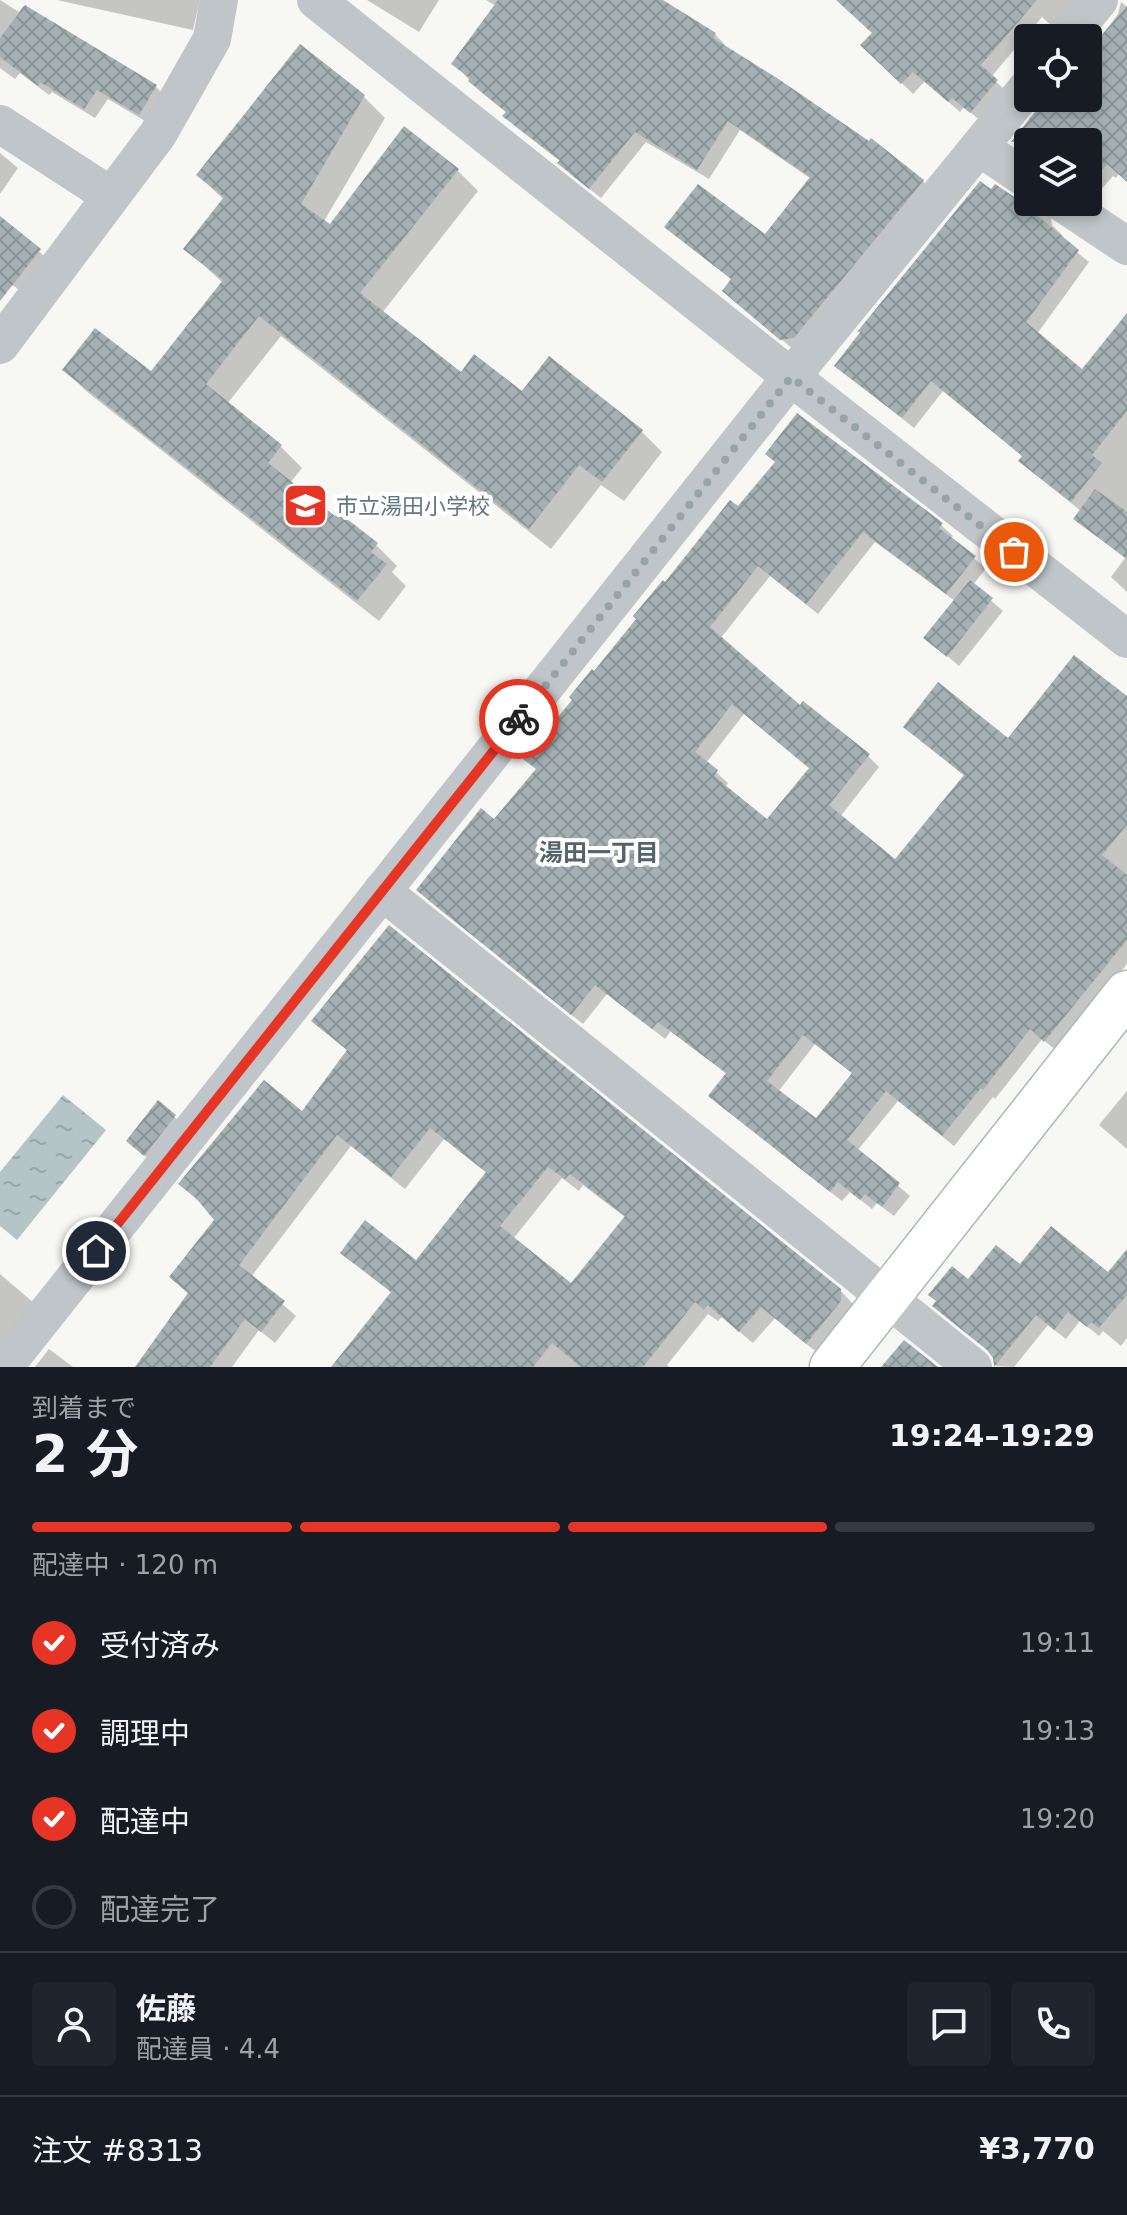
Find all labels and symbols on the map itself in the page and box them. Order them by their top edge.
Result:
school or university icon: 市立湯田小学校 [281,482,329,530]
place label: 市立湯田小学校 [336,494,490,519]
pin [980,518,1048,586]
courier [479,679,559,759]
district label: 湯田一丁目 [539,839,659,867]
pin [62,1217,130,1285]

